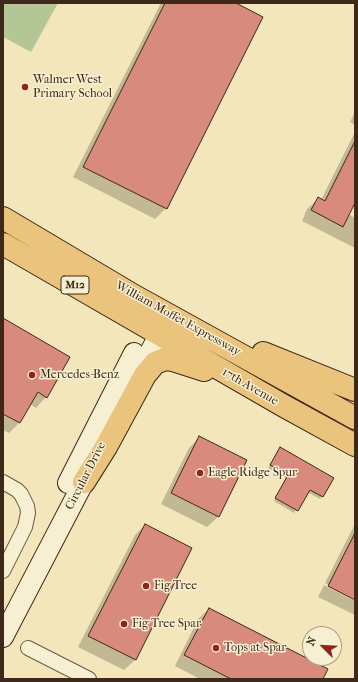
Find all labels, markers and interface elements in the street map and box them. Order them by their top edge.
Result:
place label: Walmer West Primary School [33,73,112,101]
marker: Walmer West Primary School [20,82,30,92]
road number: M12 [61,276,89,294]
street label: William Moffet Expressway [113,279,243,359]
street label: 17th Avenue [219,365,281,409]
place label: Mercedes-Benz [40,368,119,382]
marker: Mercedes-Benz [27,370,37,380]
street label: Circular Drive [63,440,109,512]
place label: Eagle Ridge Spur [208,466,297,480]
marker: Eagle Ridge Spur [195,468,205,478]
place label: Fig Tree [154,579,197,593]
marker: Fig Tree [141,581,151,591]
place label: Fig Tree Spar [132,617,201,631]
marker: Fig Tree Spar [119,619,129,629]
north arrow [302,626,342,666]
text: N [304,635,319,648]
place label: Tops at Spar [224,641,286,655]
marker: Tops at Spar [211,643,221,653]

